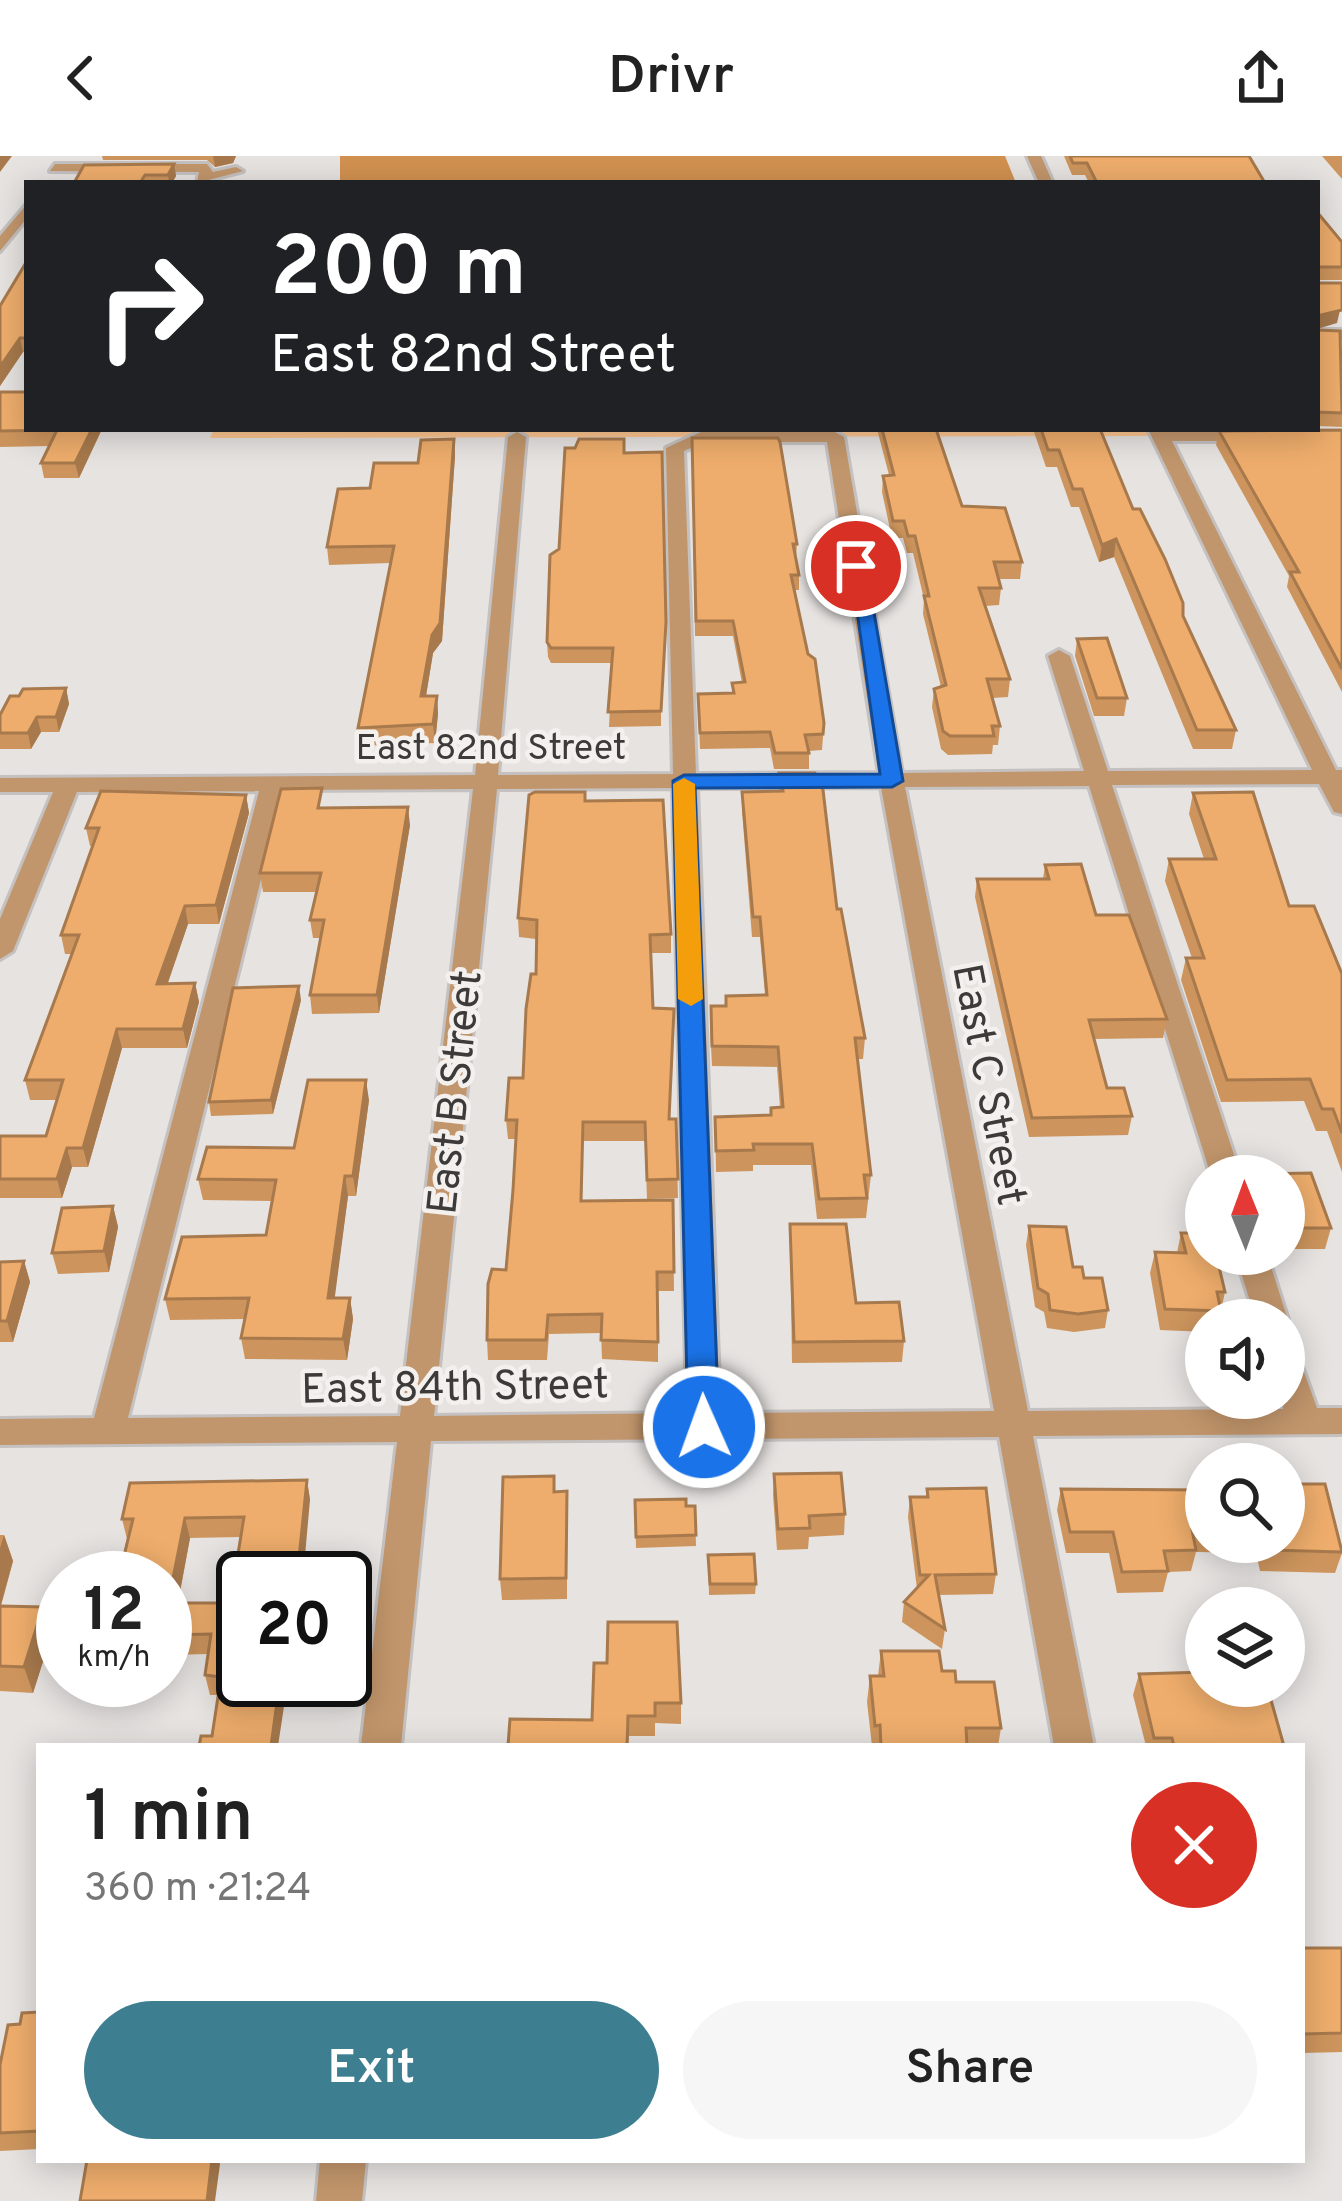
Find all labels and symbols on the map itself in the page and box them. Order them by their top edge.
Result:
pin [805,515,907,617]
street label: East 82nd Street [356,727,626,773]
street label: East C Street [937,960,1036,1210]
street label: East B Street [418,968,497,1217]
north arrow [1185,1155,1305,1275]
street label: East 84th Street [301,1360,610,1419]
position arrow [641,1364,767,1490]
speed limit sign: 20 [216,1551,372,1707]

